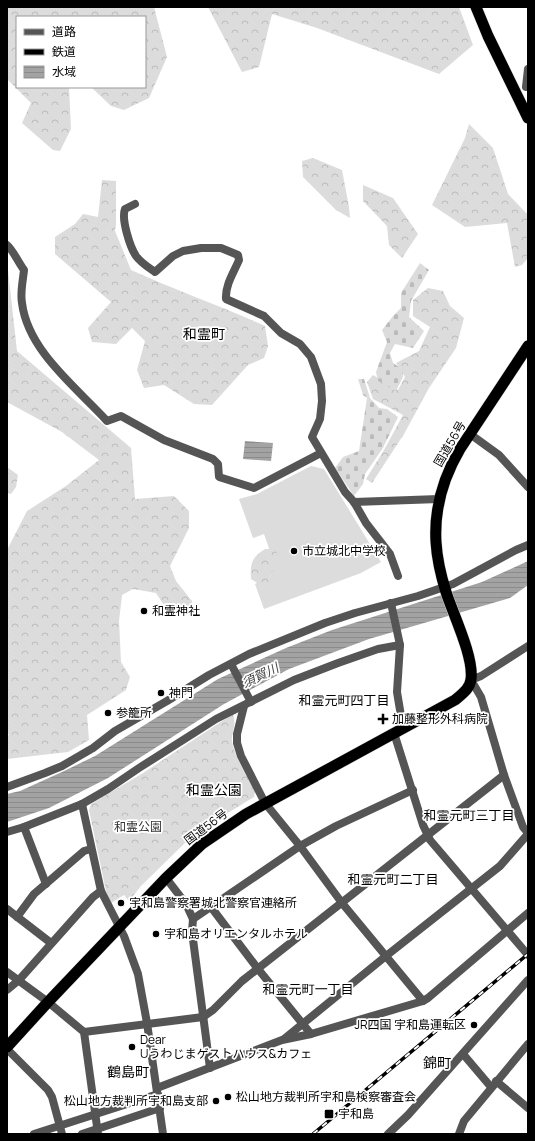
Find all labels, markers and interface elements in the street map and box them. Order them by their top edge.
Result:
legend [16,16,146,88]
text: 道路 [52,23,76,40]
text: 鉄道 [52,43,76,60]
text: 水域 [52,63,76,80]
district label: 和霊町 [183,324,225,343]
street label: 国道56号 [430,418,470,470]
place label: 市立城北中学校 [302,542,386,559]
marker: 市立城北中学校 [289,546,299,556]
place label: 和霊神社 [152,602,200,619]
marker: 和霊神社 [139,606,149,616]
water label: 須賀川 [239,657,283,692]
place label: 神門 [169,684,193,701]
marker: 神門 [156,688,166,698]
district label: 和霊元町四丁目 [298,691,390,709]
place label: 参籠所 [116,704,152,721]
marker: 参籠所 [103,708,113,718]
place label: 加藤整形外科病院 [392,710,488,727]
marker: 加藤整形外科病院 [377,713,389,725]
district label: 和霊公園 [186,780,242,799]
street label: 国道56号 [180,805,231,849]
district label: 和霊元町三丁目 [423,806,515,824]
park label: 和霊公園 [114,818,162,835]
district label: 和霊元町二丁目 [347,870,439,888]
place label: 宇和島警察署城北警察官連絡所 [129,894,297,911]
marker: 宇和島警察署城北警察官連絡所 [116,898,126,908]
place label: 宇和島オリエンタルホテル [164,925,308,942]
marker: 宇和島オリエンタルホテル [151,929,161,939]
district label: 和霊元町一丁目 [262,980,354,998]
place label: JR四国 宇和島運転区 [354,1016,466,1033]
marker: JR四国 宇和島運転区 [469,1020,479,1030]
place label: Dear Uうわじまゲストハウス&カフェ [140,1031,312,1062]
marker: Dear Uうわじまゲストハウス&カフェ [127,1042,137,1052]
district label: 錦町 [423,1053,451,1072]
district label: 鶴島町 [107,1062,149,1081]
place label: 松山地方裁判所宇和島検察審査会 [236,1088,416,1105]
place label: 松山地方裁判所宇和島支部 [64,1092,208,1109]
marker: 松山地方裁判所宇和島検察審査会 [223,1092,233,1102]
marker: 松山地方裁判所宇和島支部 [211,1096,221,1106]
place label: 宇和島 [338,1105,374,1122]
marker: 宇和島 [323,1108,335,1120]

